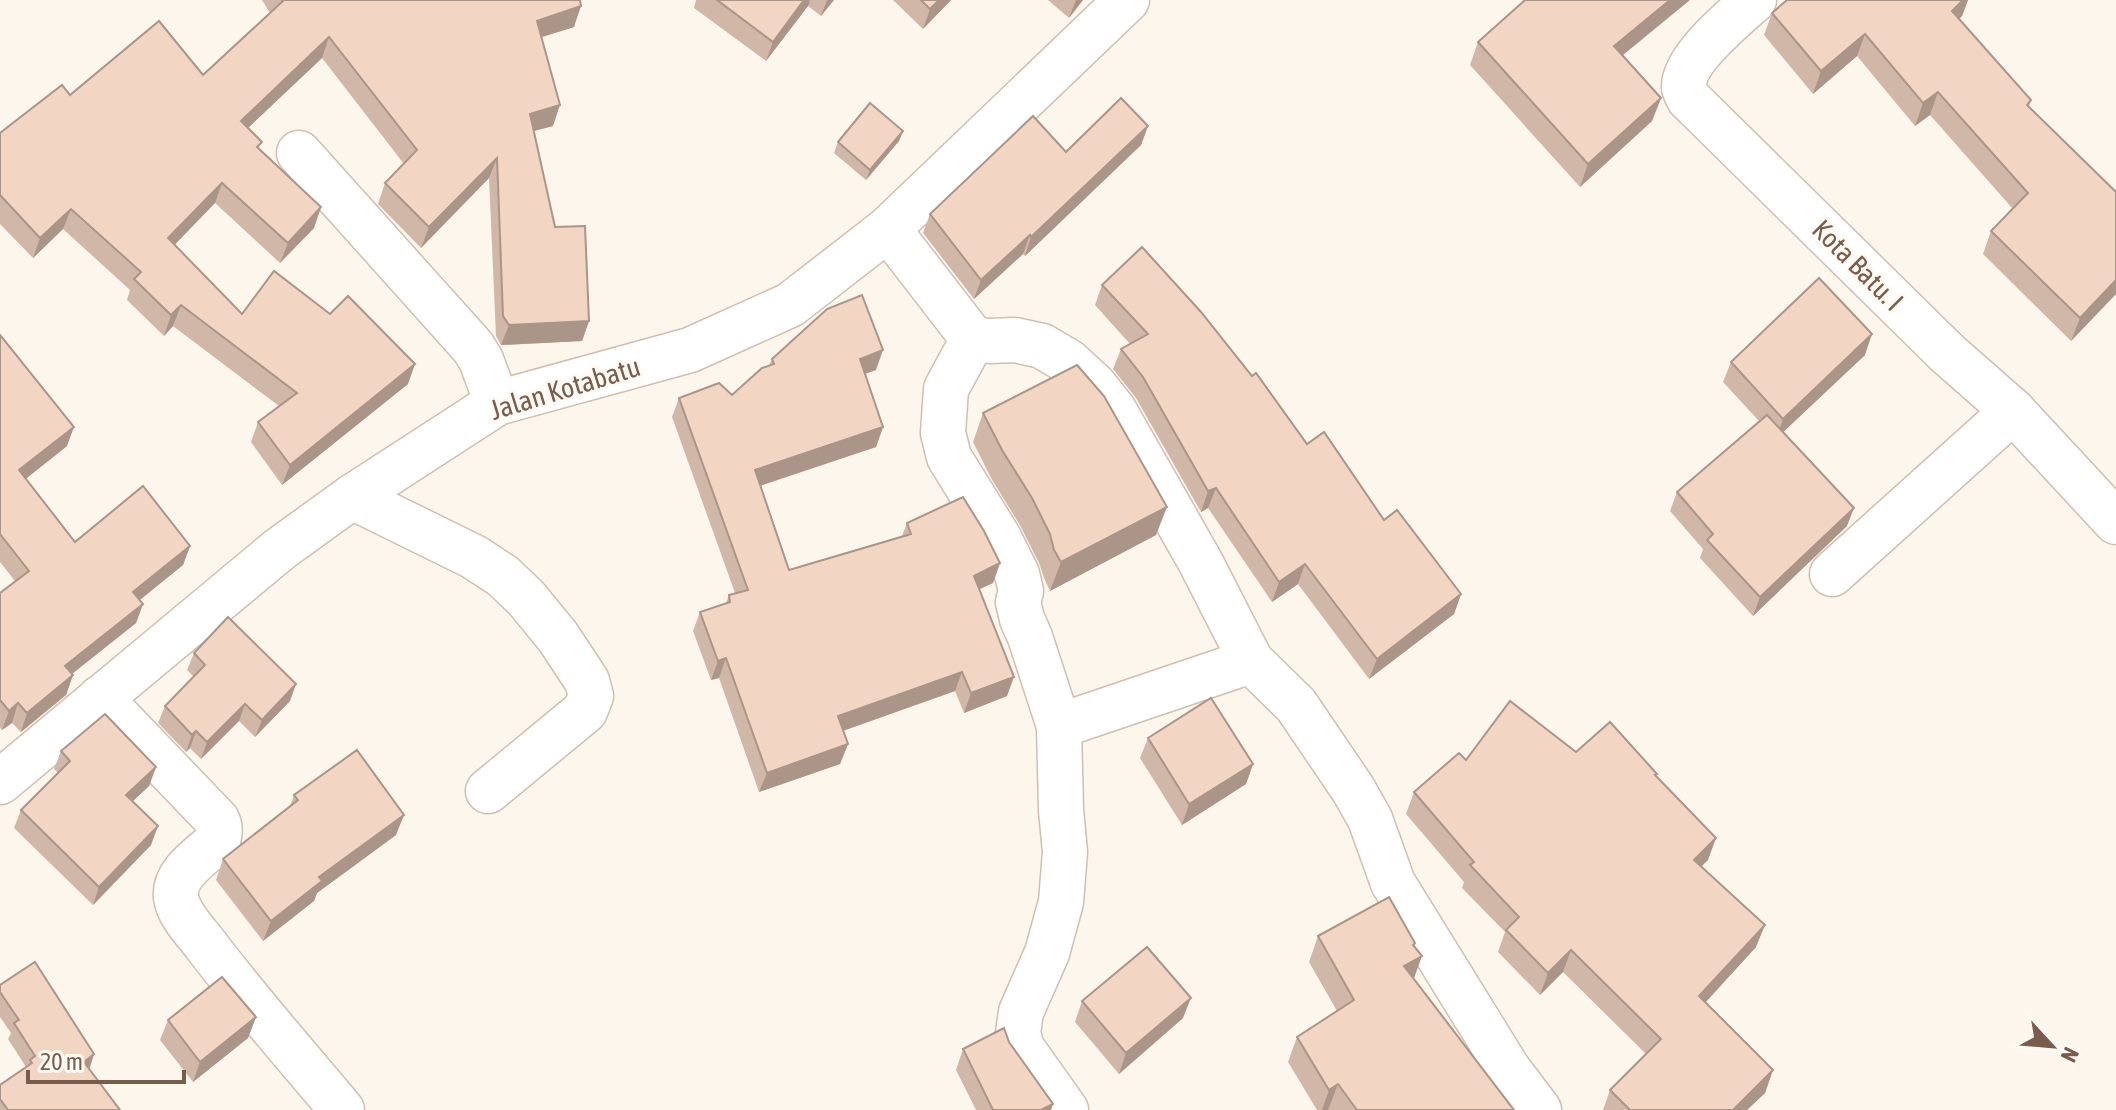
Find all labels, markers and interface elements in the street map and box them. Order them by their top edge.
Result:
street label: Kota Batu. I [1806,213,1910,317]
street label: Jalan Kotabatu [486,350,644,426]
north arrow [2012,1006,2092,1086]
scale bar [28,1034,184,1084]
text: N [2055,1043,2085,1066]
text: 20 m [40,1048,83,1075]

